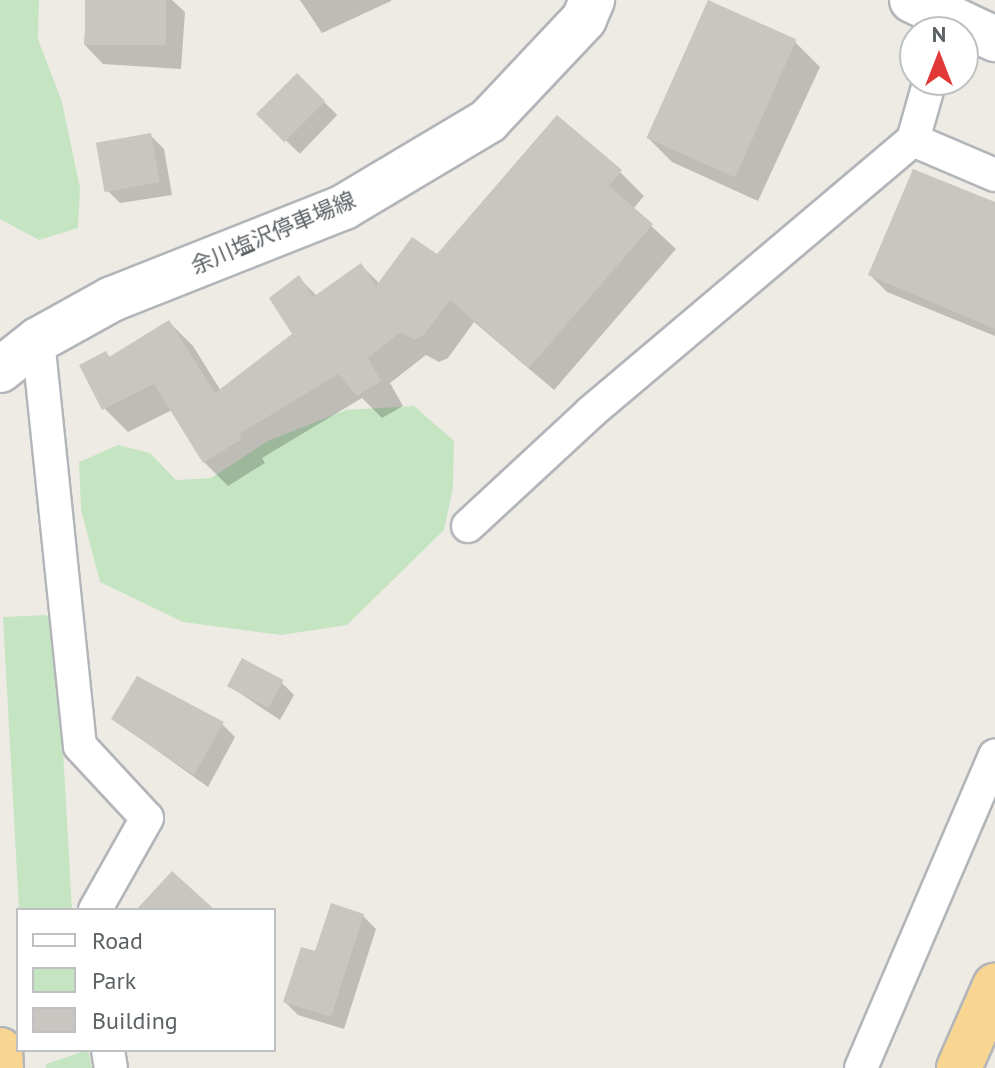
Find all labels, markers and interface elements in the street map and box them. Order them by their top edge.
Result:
north arrow [899,16,979,96]
text: N [932,20,946,48]
street label: 余川塩沢停車場線 [187,186,359,280]
legend [16,908,276,1052]
text: Road [92,925,143,956]
text: Park [92,965,136,996]
text: Building [92,1005,178,1036]

